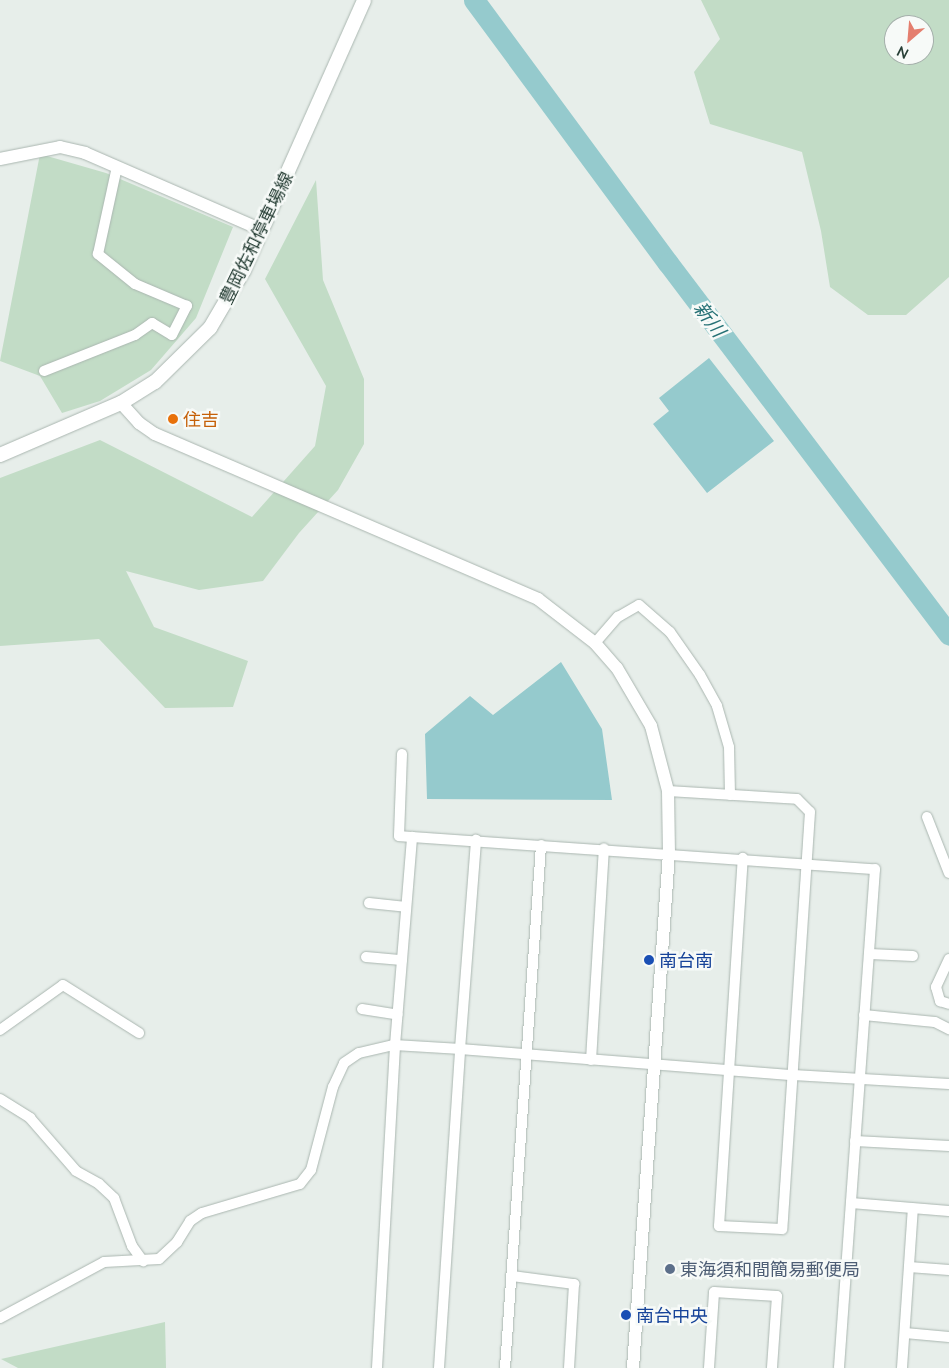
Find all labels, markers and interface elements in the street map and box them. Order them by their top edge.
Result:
north arrow [884,15,934,65]
text: N [894,43,911,63]
street label: 豊岡佐和停車場線 [215,169,297,307]
water label: 新川 [689,297,731,341]
place label: 住吉 [183,408,219,430]
marker: 住吉 [167,413,179,425]
place label: 南台南 [659,949,713,971]
marker: 南台南 [643,954,655,966]
place label: 東海須和間簡易郵便局 [680,1258,860,1280]
marker: 東海須和間簡易郵便局 [664,1263,676,1275]
place label: 南台中央 [636,1304,708,1326]
marker: 南台中央 [620,1309,632,1321]

